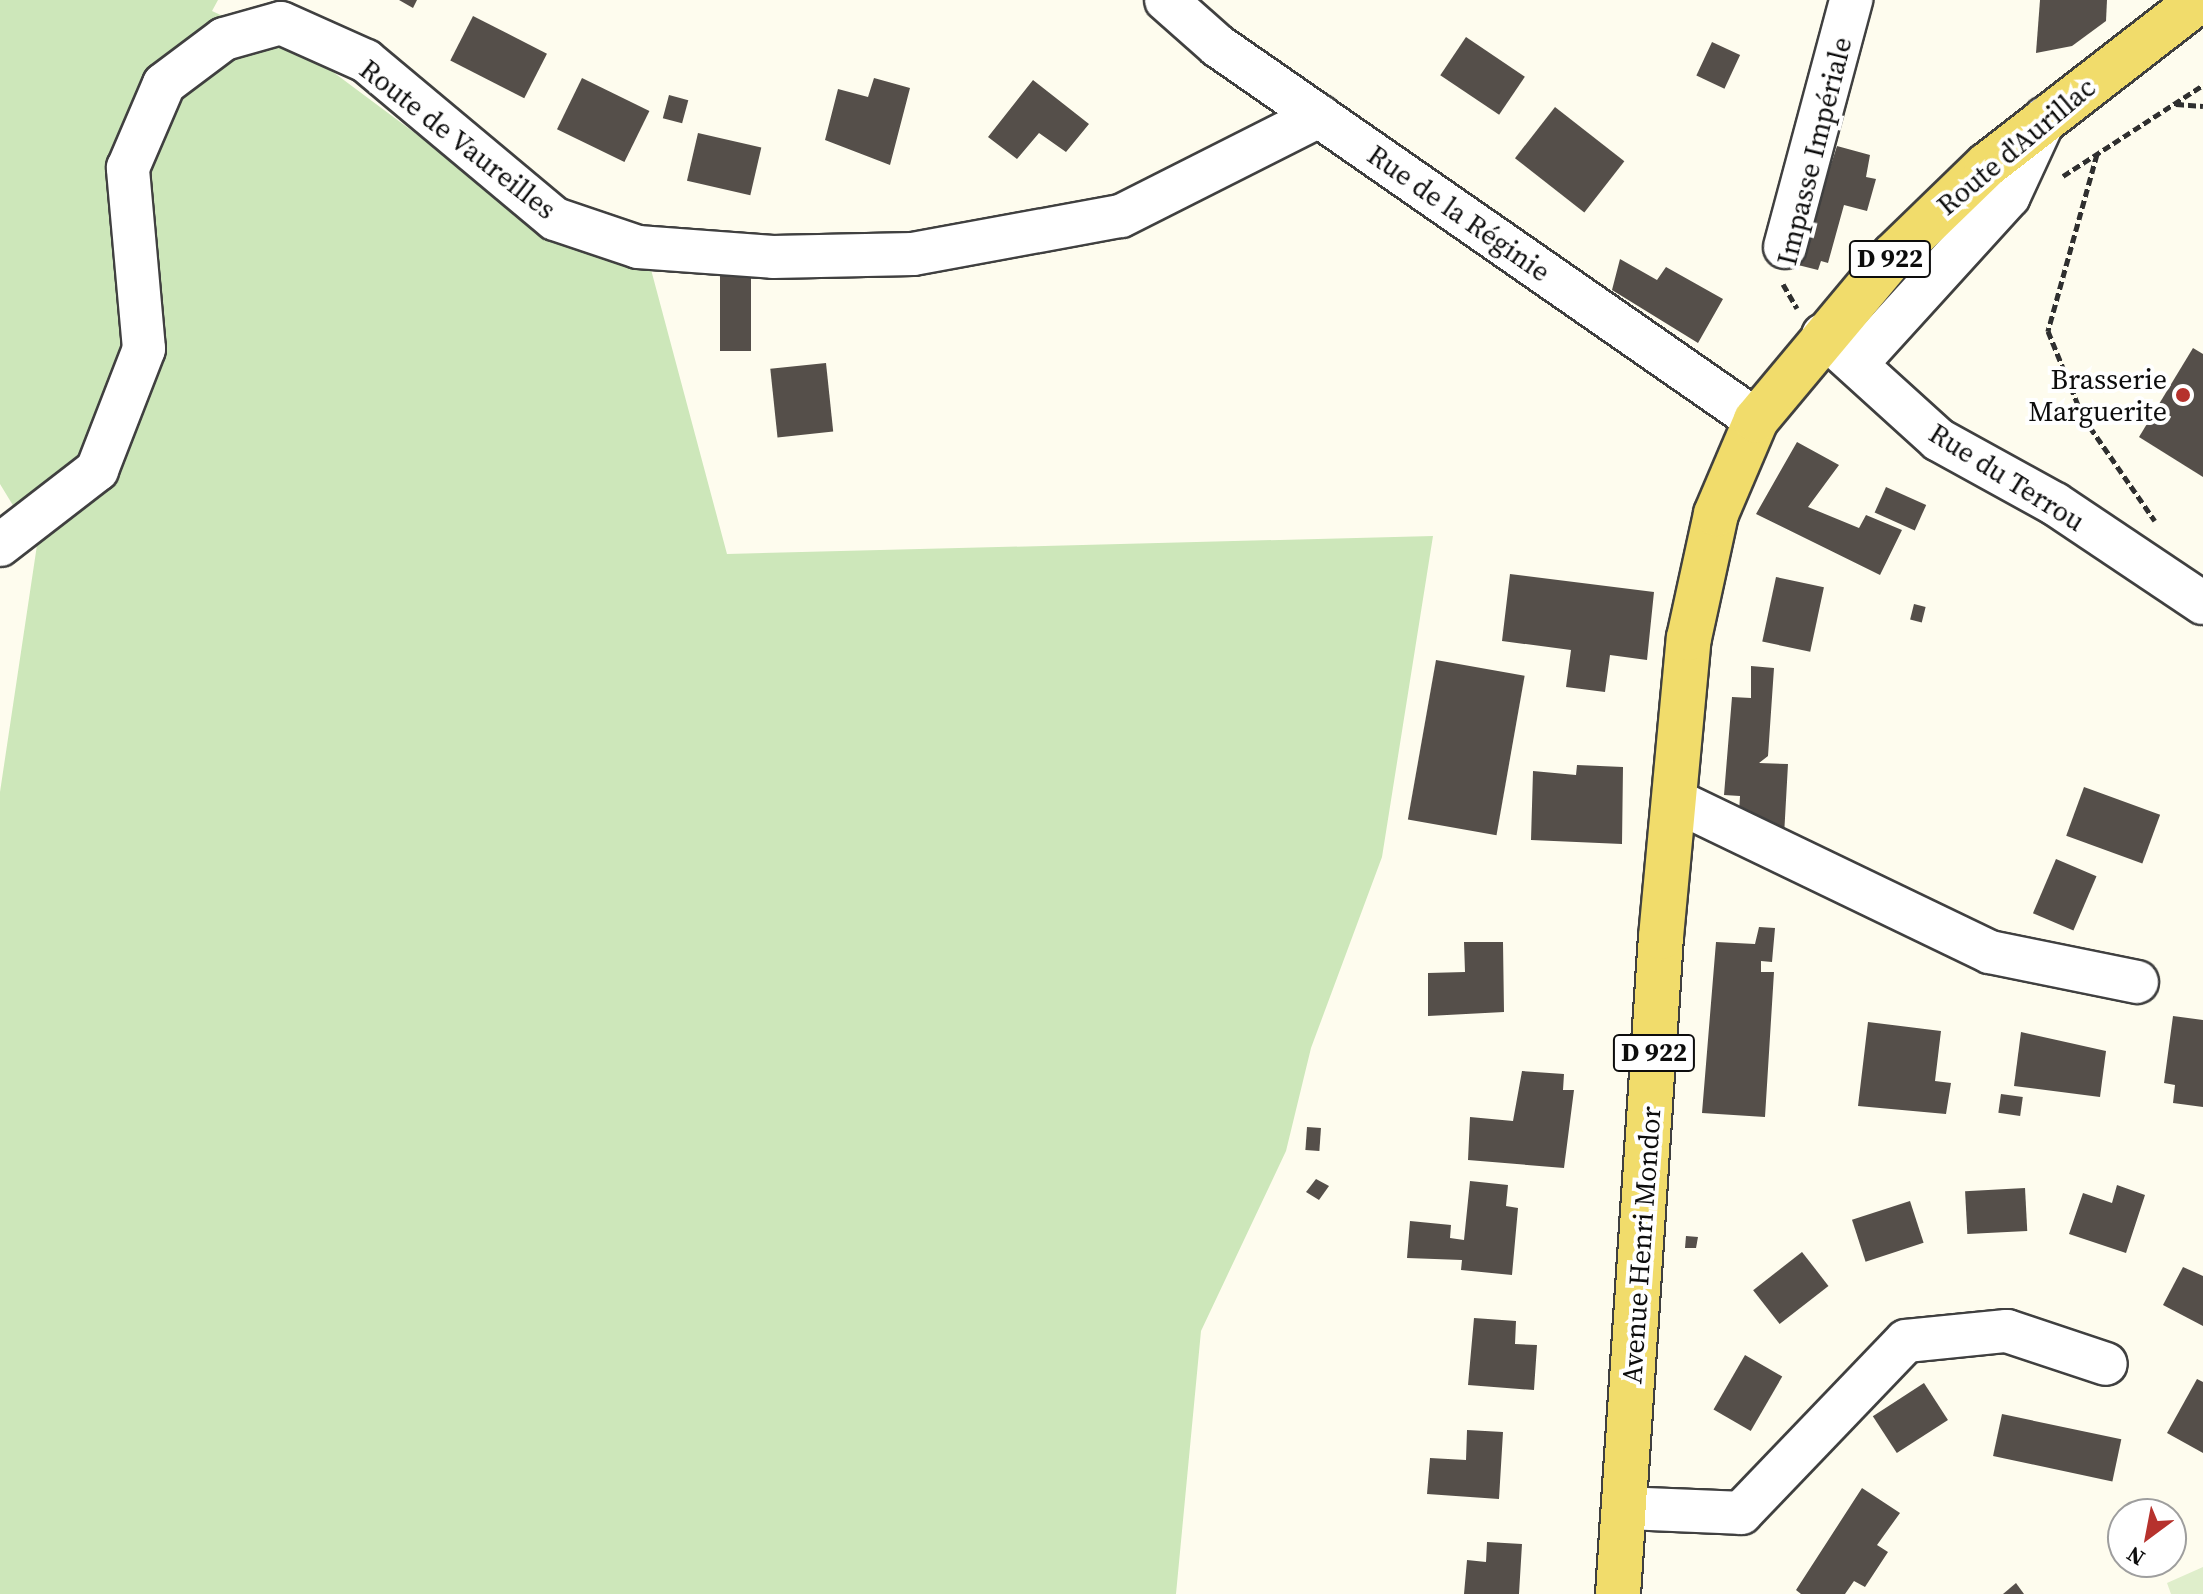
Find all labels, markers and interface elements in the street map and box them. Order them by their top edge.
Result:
street label: Impasse Impériale [1769,34,1859,268]
street label: Route de Vaureilles [353,52,563,226]
street label: Route d'Aurillac [1930,70,2102,222]
street label: Rue de la Réginie [1361,138,1557,288]
road number: D 922 [1848,237,1932,281]
place label: Brasserie Marguerite [2028,362,2167,428]
marker: Brasserie Marguerite [2174,386,2192,404]
street label: Rue du Terrou [1923,416,2091,538]
road number: D 922 [1612,1031,1696,1075]
street label: Avenue Henri Mondor [1615,1105,1667,1385]
north arrow [2107,1498,2187,1578]
text: N [2121,1540,2150,1574]

